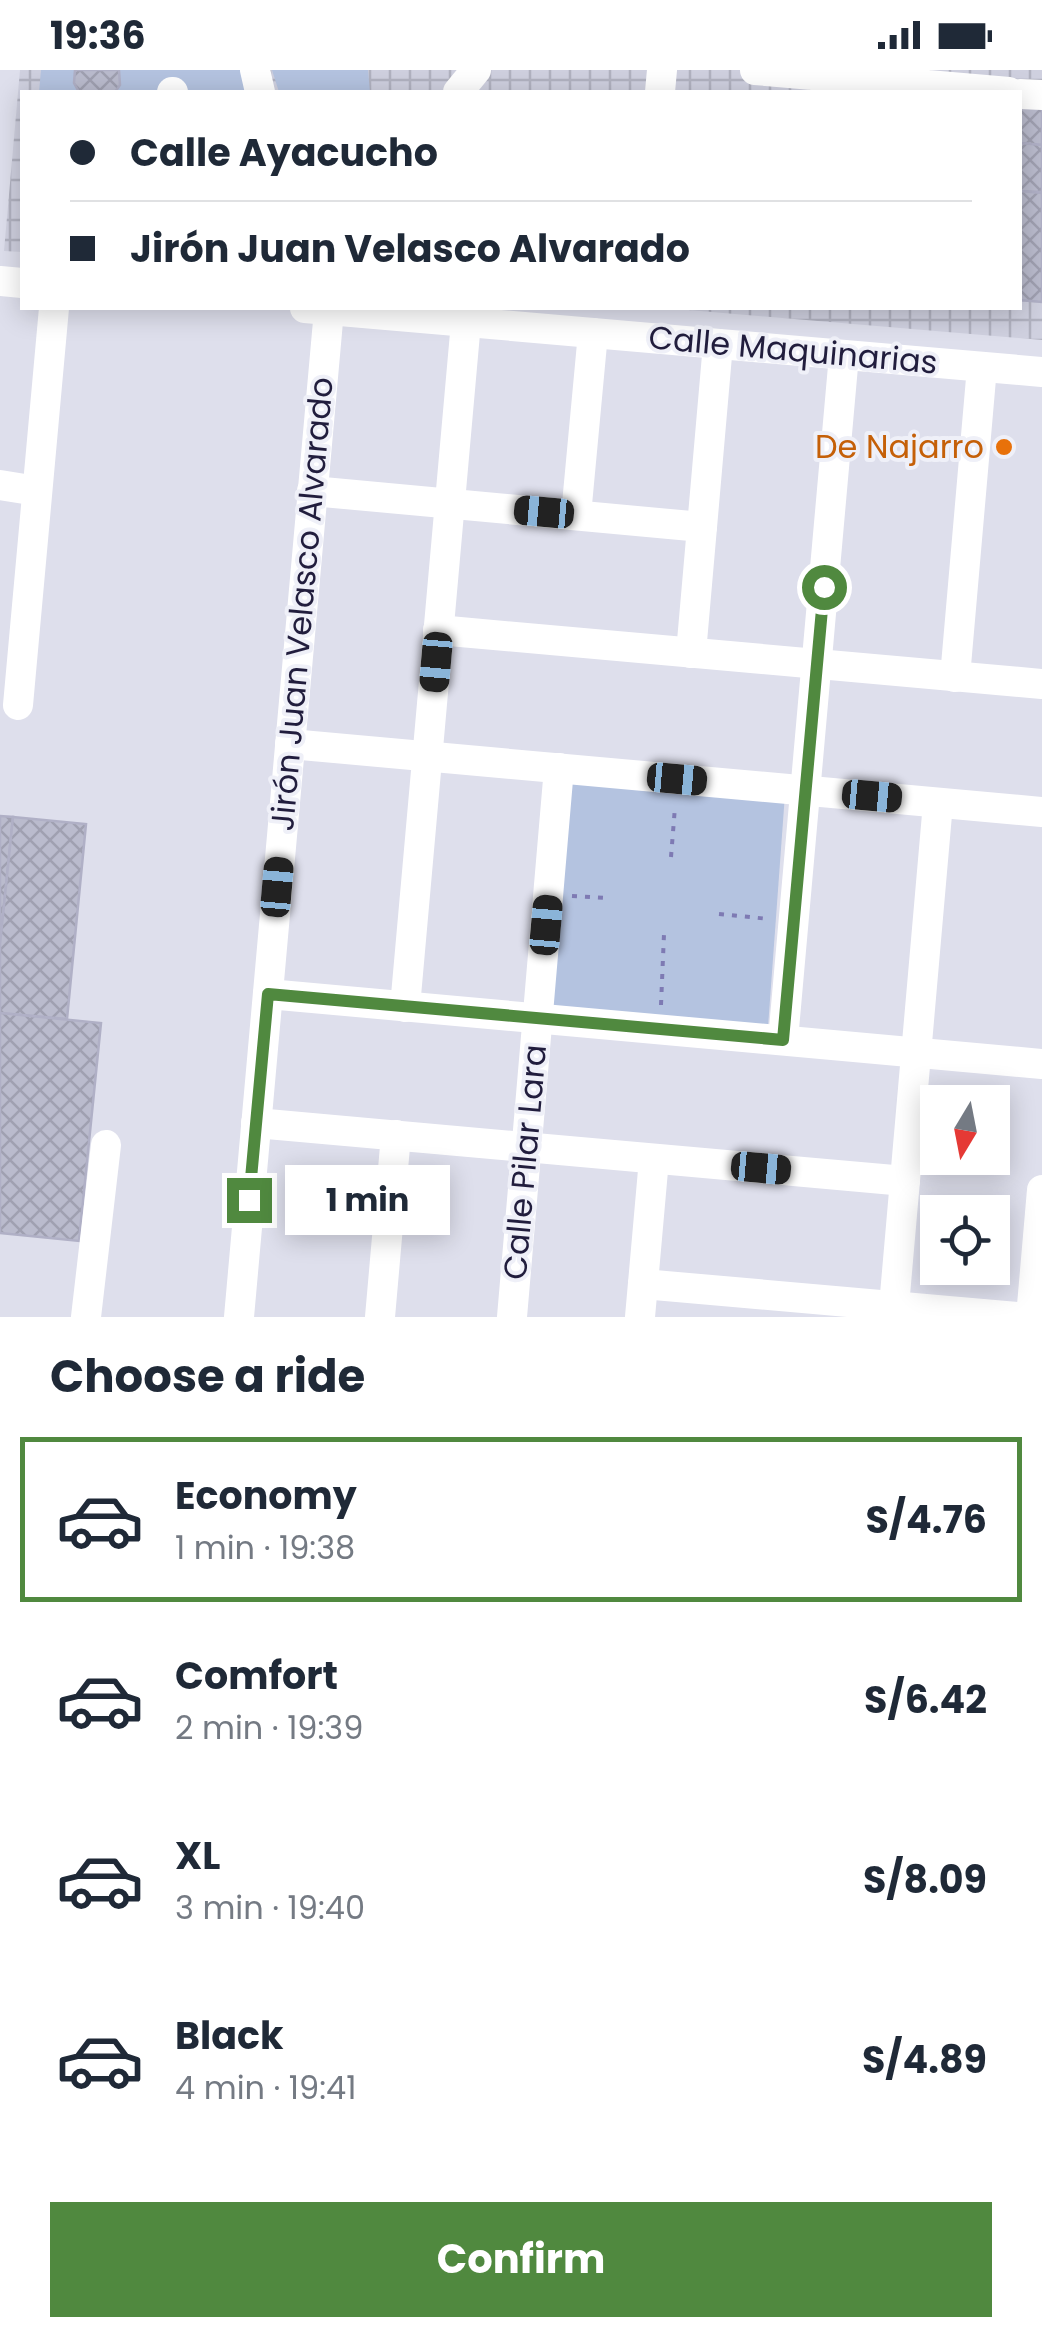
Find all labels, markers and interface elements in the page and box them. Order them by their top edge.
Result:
text: 19:36 [50,9,146,62]
text: Calle Ayacucho [130,126,438,179]
text: Jirón Juan Velasco Alvarado [130,222,690,275]
street label: Calle Maquinarias [647,314,939,385]
street label: Jirón Juan Velasco Alvarado [259,375,344,833]
place label: De Najarro [815,424,984,469]
marker: De Najarro [993,436,1015,458]
car [513,494,575,530]
route start [802,565,847,610]
car [418,631,454,693]
car [646,761,708,797]
car [841,778,903,814]
car [259,856,295,918]
car [528,894,564,956]
street label: Calle Pilar Lara [492,1043,557,1281]
north arrow [920,1085,1010,1175]
map controls [920,1085,1010,1285]
car [730,1150,792,1186]
callout: 1 min [284,1165,449,1235]
text: 1 min [326,1177,409,1222]
route end [227,1178,272,1223]
button: locate [920,1195,1010,1285]
text: Choose a ride [50,1345,365,1408]
text: Economy [175,1469,357,1522]
icon: car [55,1475,145,1565]
text: S/4.76 [865,1493,987,1546]
text: 1 min · 19:38 [175,1525,355,1570]
text: Comfort [175,1649,338,1702]
icon: car [55,1655,145,1745]
text: S/6.42 [864,1673,987,1726]
text: 2 min · 19:39 [175,1705,363,1750]
text: XL [175,1829,220,1882]
icon: car [55,1835,145,1925]
text: S/8.09 [863,1853,987,1906]
text: 3 min · 19:40 [175,1885,365,1930]
text: Black [175,2009,284,2062]
icon: car [55,2015,145,2105]
text: S/4.89 [862,2033,987,2086]
text: 4 min · 19:41 [175,2065,356,2110]
button: Confirm [50,2202,992,2317]

